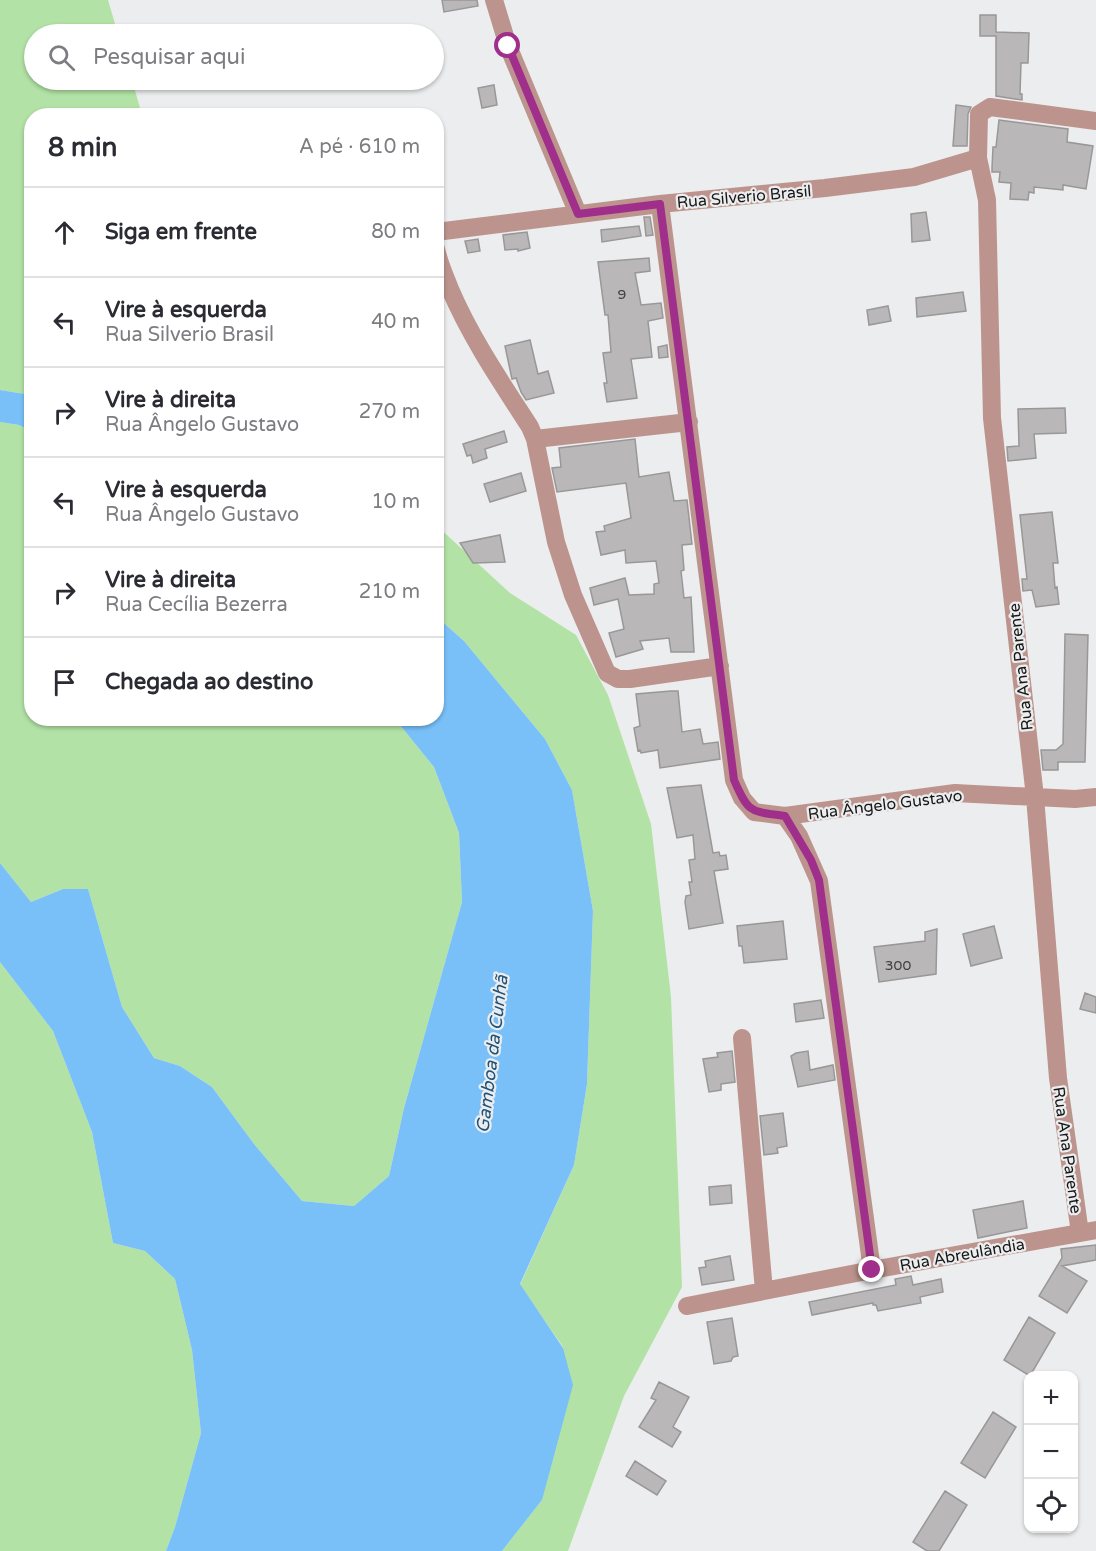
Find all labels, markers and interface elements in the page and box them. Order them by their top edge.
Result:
search box [24,24,444,90]
route start [494,32,520,58]
icon: search [45,41,78,74]
text: Pesquisar aqui [93,44,245,70]
text: 8 min [48,132,117,163]
text: A pé · 610 m [299,135,420,159]
street label: Rua Silverio Brasil [676,181,812,213]
icon: ahead [48,216,81,249]
text: Siga em frente [105,219,257,245]
text: 80 m [371,220,420,244]
house number: 9 [618,286,626,303]
text: Vire à esquerda [105,297,267,323]
icon: left [48,306,81,339]
text: 40 m [371,310,420,334]
text: Rua Silverio Brasil [105,323,274,347]
text: Vire à direita [105,387,236,413]
icon: right [48,396,81,429]
text: 270 m [359,400,420,424]
text: Rua Ângelo Gustavo [105,413,299,437]
text: Vire à esquerda [105,477,267,503]
icon: left [48,486,81,519]
text: 10 m [371,490,420,514]
text: Rua Ângelo Gustavo [105,503,299,527]
text: Vire à direita [105,567,236,593]
icon: right [48,576,81,609]
text: 210 m [359,580,420,604]
text: Rua Cecília Bezerra [105,593,288,617]
street label: Rua Ana Parente [1004,602,1038,732]
icon: arrive [48,666,81,699]
text: Chegada ao destino [105,669,313,695]
street label: Rua Ângelo Gustavo [807,786,963,824]
house number: 300 [885,957,911,974]
water label: Gamboa da Cunhã [471,973,513,1134]
street label: Rua Ana Parente [1048,1085,1086,1215]
street label: Rua Abreulândia [898,1234,1026,1276]
route end [858,1256,884,1282]
map controls [1024,1371,1078,1533]
button: + [1024,1371,1078,1425]
button: − [1024,1425,1078,1479]
button: locate [1024,1479,1078,1533]

